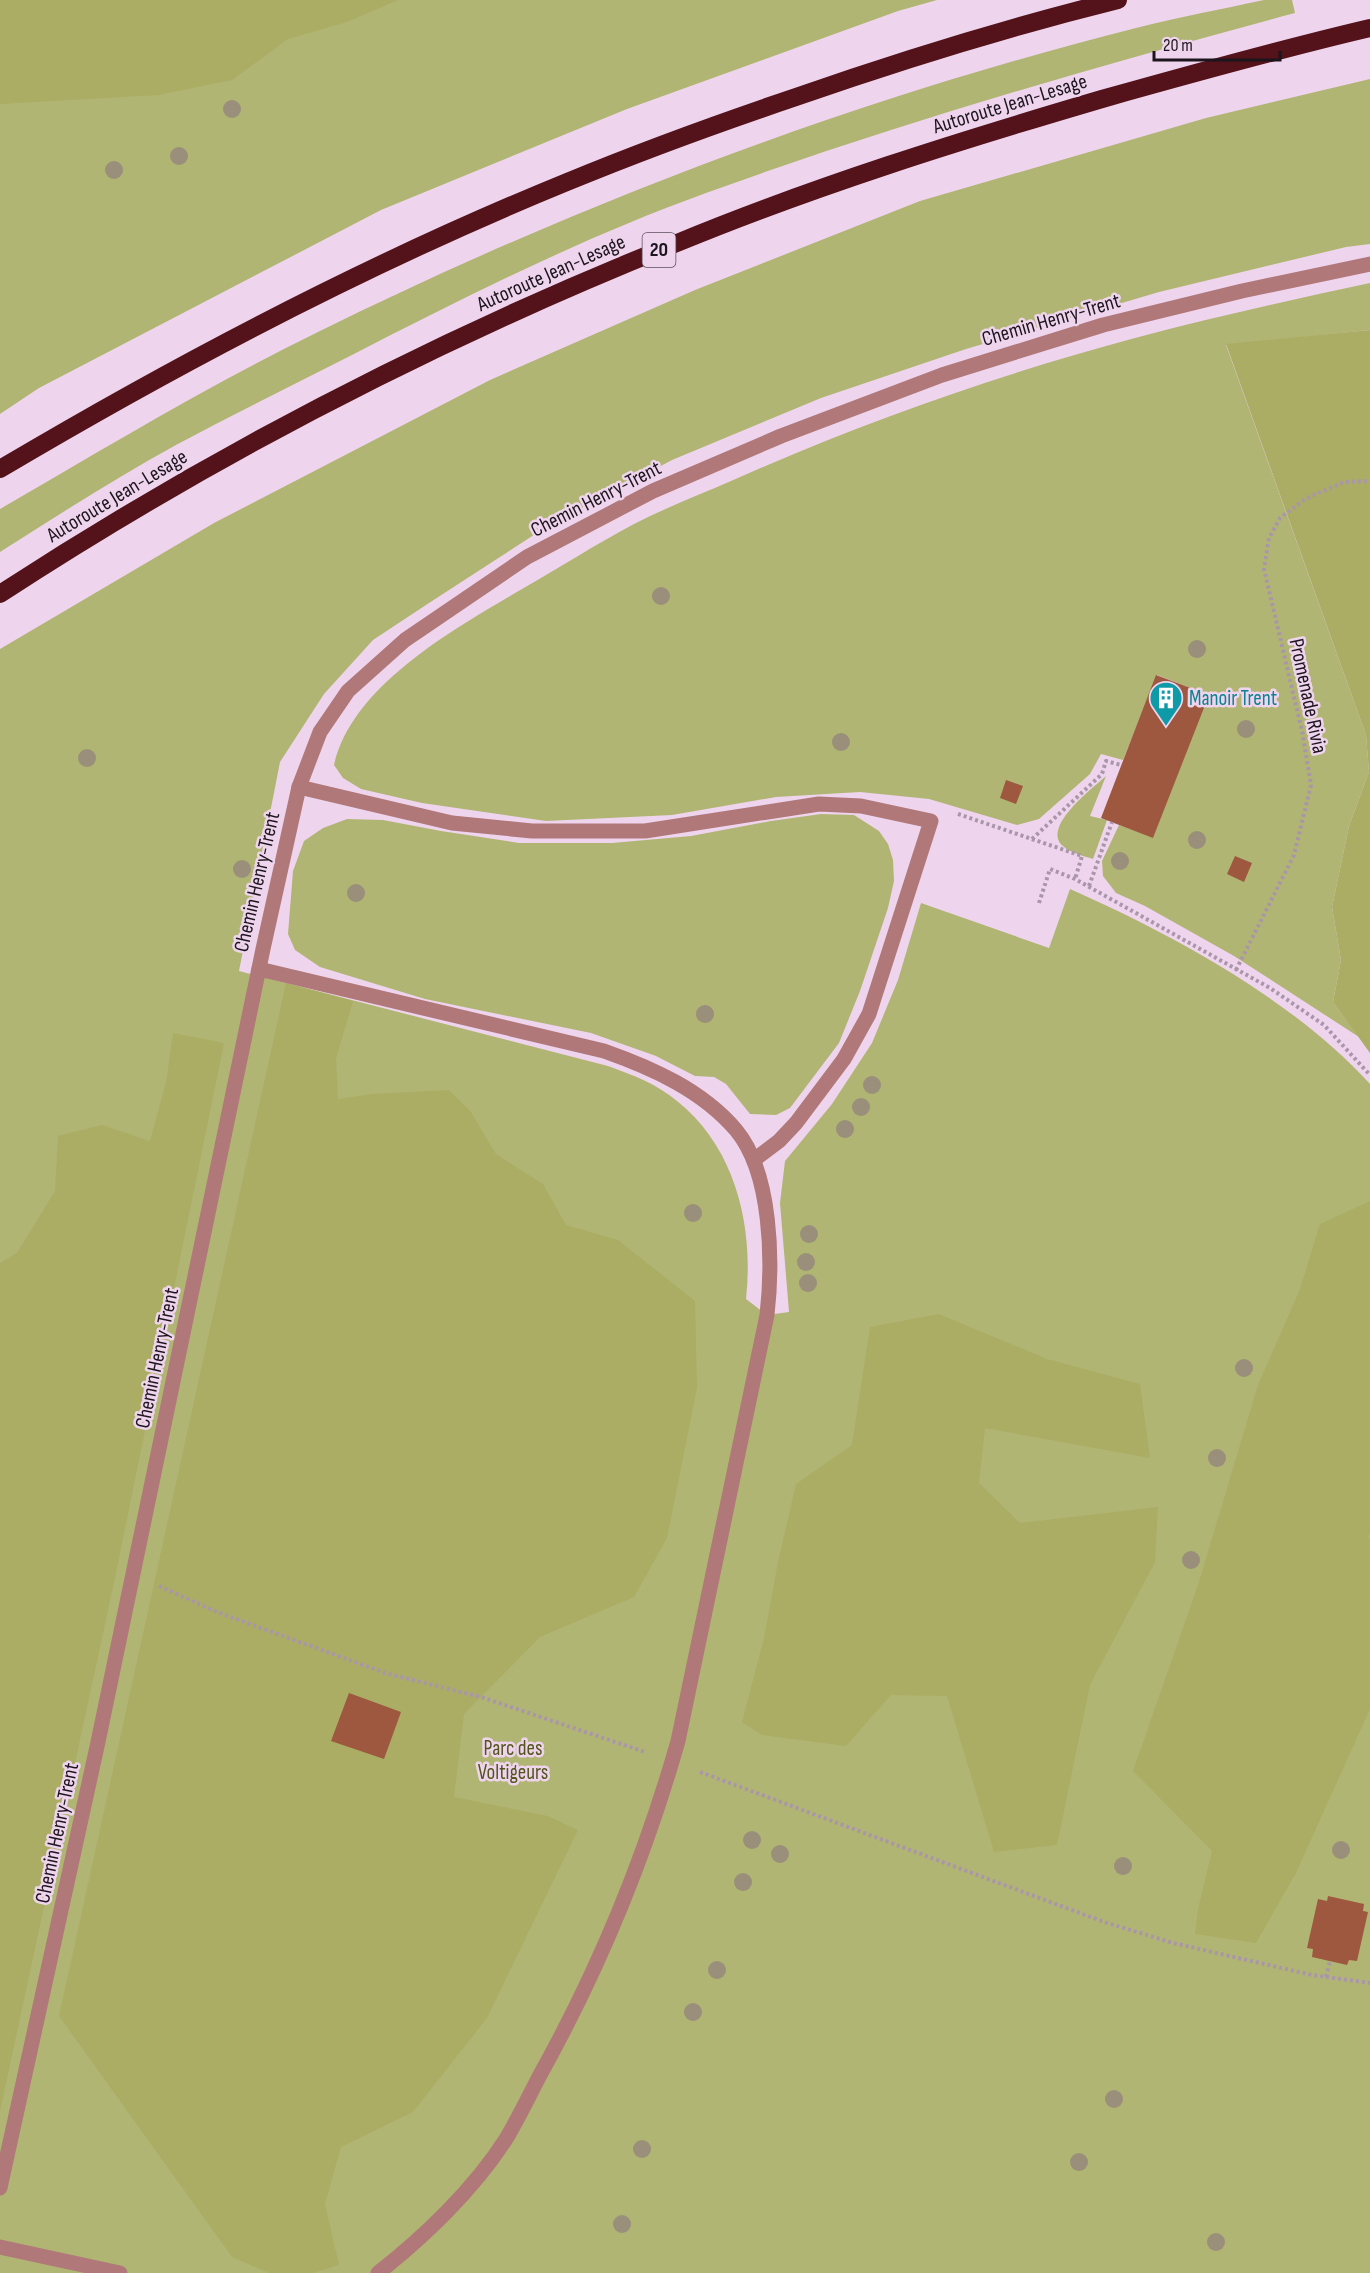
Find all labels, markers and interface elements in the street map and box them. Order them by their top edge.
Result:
scale bar [1154,24,1280,62]
text: 20 m [1163,35,1193,56]
street label: Autoroute Jean-Lesage [929,69,1090,140]
street label: Autoroute Jean-Lesage [472,229,629,317]
road number: 20 [642,233,676,267]
street label: Chemin Henry-Trent [979,288,1123,352]
street label: Autoroute Jean-Lesage [41,444,192,548]
street label: Chemin Henry-Trent [527,455,665,543]
street label: Promenade Rivia [1284,636,1332,756]
building icon: Manoir Trent [1148,680,1184,727]
place label: Manoir Trent [1189,686,1277,711]
street label: Chemin Henry-Trent [229,810,285,954]
street label: Chemin Henry-Trent [130,1286,184,1430]
park label: Parc des Voltigeurs [478,1736,548,1785]
street label: Chemin Henry-Trent [30,1761,84,1905]

